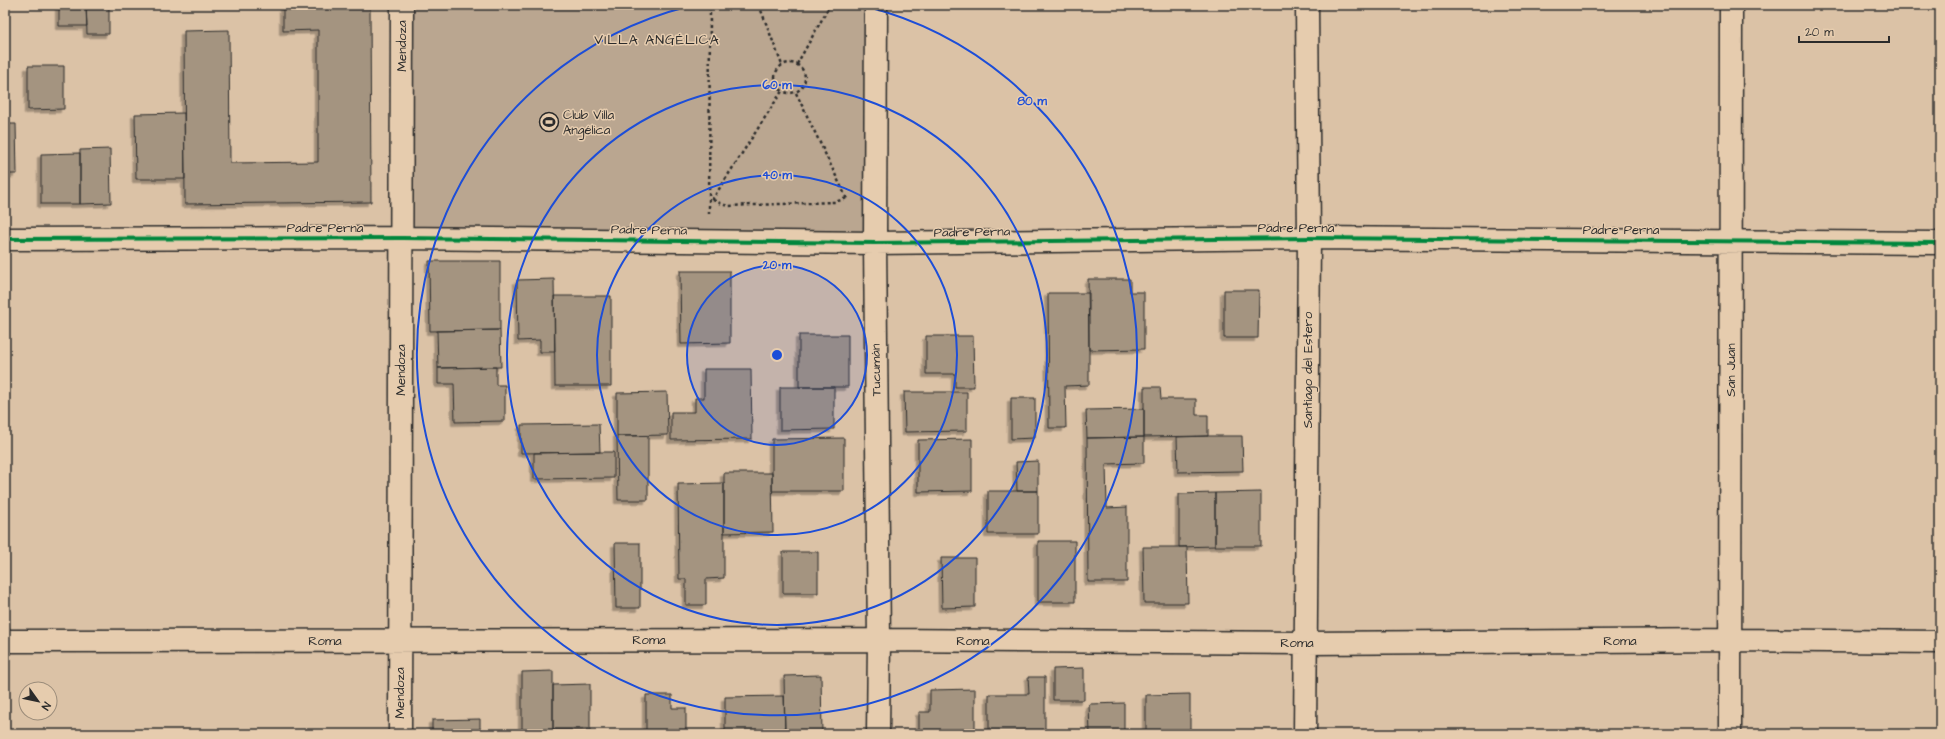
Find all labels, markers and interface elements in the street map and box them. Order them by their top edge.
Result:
scale bar [1799,18,1889,44]
street label: Mendoza [393,20,411,72]
text: 20 m [1805,24,1834,41]
district label: VILLA ANGÉLICA [594,30,720,50]
text: 60 m [762,77,792,94]
text: 80 m [1017,93,1047,110]
place label: Club Villa Angélica [563,106,615,140]
sports icon: Club Villa Angélica [538,111,560,133]
text: 40 m [762,167,793,184]
street label: Padre Perna [287,219,364,237]
street label: Padre Perna [1258,219,1335,237]
street label: Padre Perna [611,220,688,240]
street label: Padre Perna [1583,221,1660,239]
street label: Padre Perna [934,222,1011,242]
text: 20 m [762,257,792,274]
street label: Santiago del Estero [1299,311,1318,428]
street label: Tucumán [867,343,885,397]
street label: San Juan [1722,343,1740,397]
street label: Mendoza [392,344,410,396]
centre of rings [770,348,784,362]
street label: Roma [632,631,666,649]
street label: Roma [308,632,342,650]
street label: Roma [956,632,990,650]
street label: Roma [1603,632,1637,650]
street label: Roma [1280,634,1314,652]
street label: Mendoza [391,667,409,719]
north arrow [18,681,58,721]
text: N [38,699,54,713]

